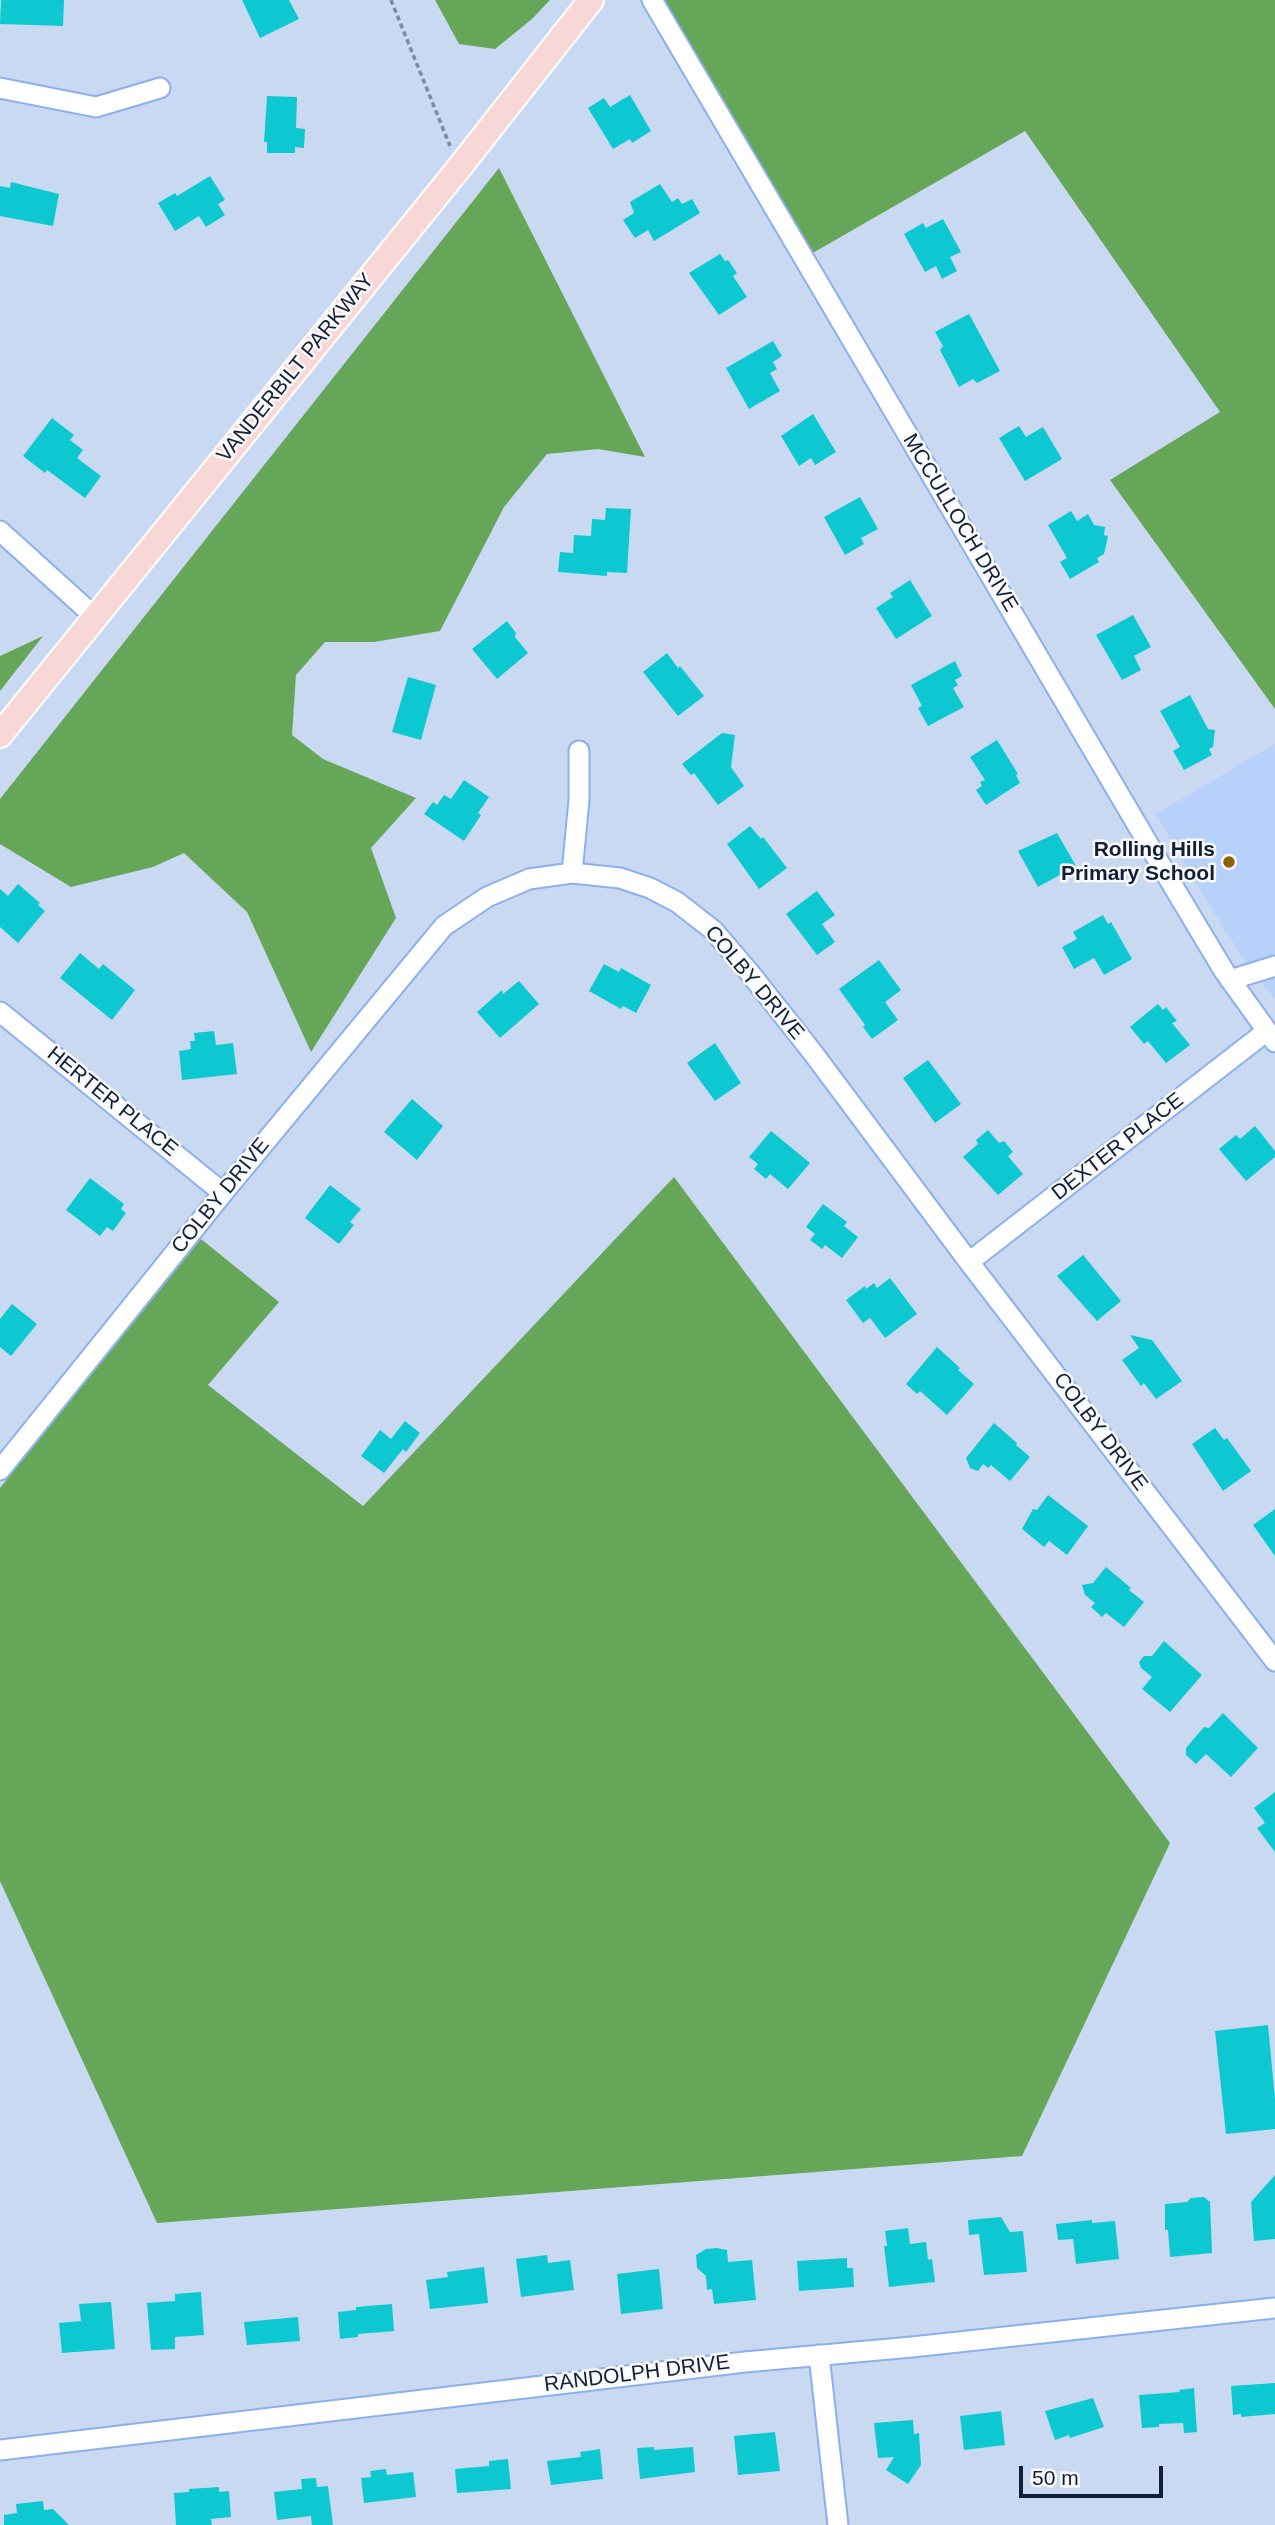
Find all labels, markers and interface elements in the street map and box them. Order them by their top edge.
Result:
street label: VANDERBILT PARKWAY [212,268,380,468]
street label: MCCULLOCH DRIVE [897,429,1023,617]
place label: Rolling Hills Primary School [1061,837,1215,887]
marker: Rolling Hills Primary School [1221,854,1237,870]
street label: COLBY DRIVE [699,921,809,1045]
street label: HERTER PLACE [42,1042,182,1162]
street label: DEXTER PLACE [1047,1088,1189,1206]
street label: COLBY DRIVE [167,1133,275,1259]
street label: COLBY DRIVE [1047,1368,1153,1496]
street label: RANDOLPH DRIVE [543,2350,731,2398]
scale bar [1023,2452,1166,2496]
text: 50 m [1032,2466,1079,2489]

